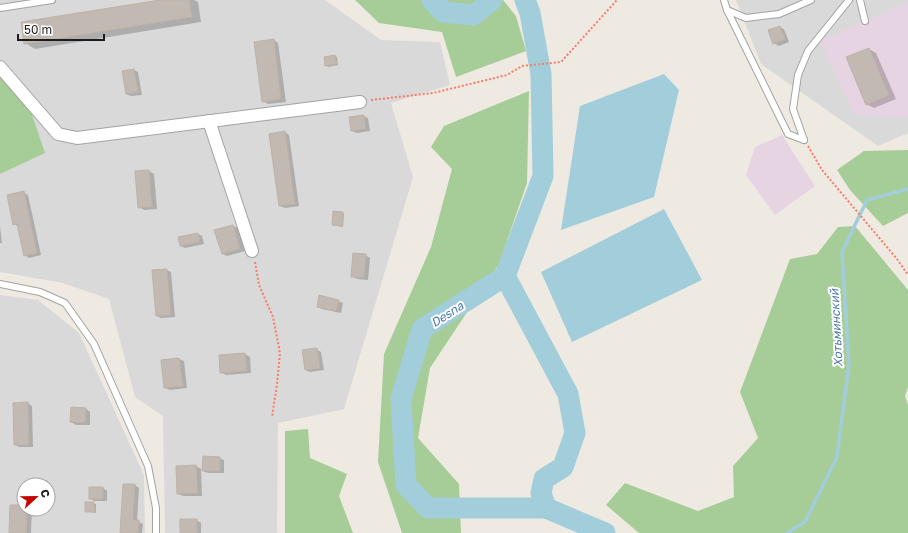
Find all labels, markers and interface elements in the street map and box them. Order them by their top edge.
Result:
scale bar [18,16,104,42]
text: 50 m [24,22,52,37]
water label: Хотьминский [826,288,846,367]
water label: Desna [428,297,467,330]
north arrow [16,477,56,517]
text: С [38,487,53,499]

